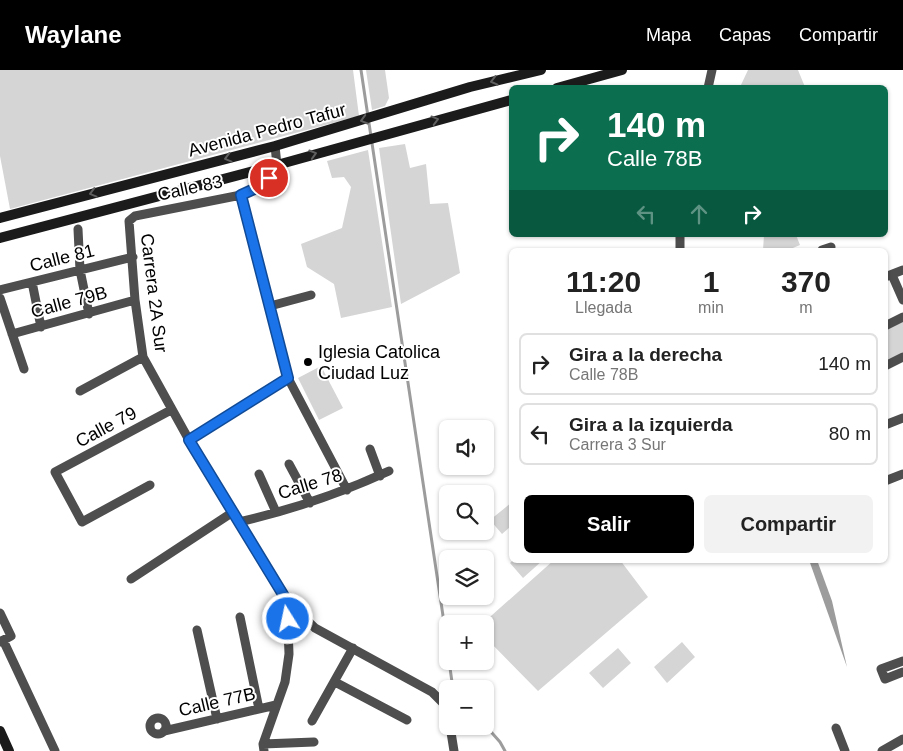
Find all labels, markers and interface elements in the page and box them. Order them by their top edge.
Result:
text: Waylane [25,21,121,48]
text: Mapa [646,25,691,45]
text: Capas [719,25,771,45]
text: Compartir [799,25,878,45]
one-way arrow [489,75,498,86]
street label: Avenida Pedro Tafur [186,99,348,161]
icon: right [524,105,589,170]
text: 140 m [607,105,706,144]
one-way arrow [361,114,369,124]
one-way arrow [431,115,439,125]
text: Calle 78B [607,146,702,171]
one-way arrow [308,150,316,160]
one-way arrow [223,152,232,163]
pin [248,157,290,199]
icon: arrive [255,164,283,192]
street label: Calle 83 [156,171,224,205]
one-way arrow [88,187,97,198]
icon: left [632,200,660,228]
icon: ahead [685,200,713,228]
icon: right [738,200,766,228]
street label: Carrera 2A Sur [137,232,171,354]
street label: Calle 81 [28,240,96,276]
text: 11:20 [566,265,641,298]
text: 1 [703,265,719,298]
text: 370 [781,265,831,298]
street label: Calle 79B [29,282,109,322]
text: Llegada [575,299,632,316]
text: min [698,299,724,316]
text: m [799,299,813,316]
place label: Iglesia Catolica Ciudad Luz [318,342,441,383]
text: Gira a la derecha [569,344,722,365]
icon: right [526,350,554,378]
text: 140 m [818,353,871,374]
marker: Iglesia Catolica Ciudad Luz [302,356,314,368]
text: Calle 78B [569,366,638,383]
street label: Calle 79 [72,403,140,451]
text: Gira a la izquierda [569,414,733,435]
map controls [439,420,494,735]
button: sound [439,420,494,475]
icon: left [526,420,554,448]
text: 80 m [829,423,871,444]
text: Carrera 3 Sur [569,436,666,453]
street label: Calle 78 [275,465,345,503]
button: search [439,485,494,540]
button: Salir [524,495,694,553]
button: Compartir [704,495,873,553]
button: layers [439,550,494,605]
position arrow [261,592,313,644]
button: + [439,615,494,670]
button: − [439,680,494,735]
street label: Calle 77B [177,683,257,721]

